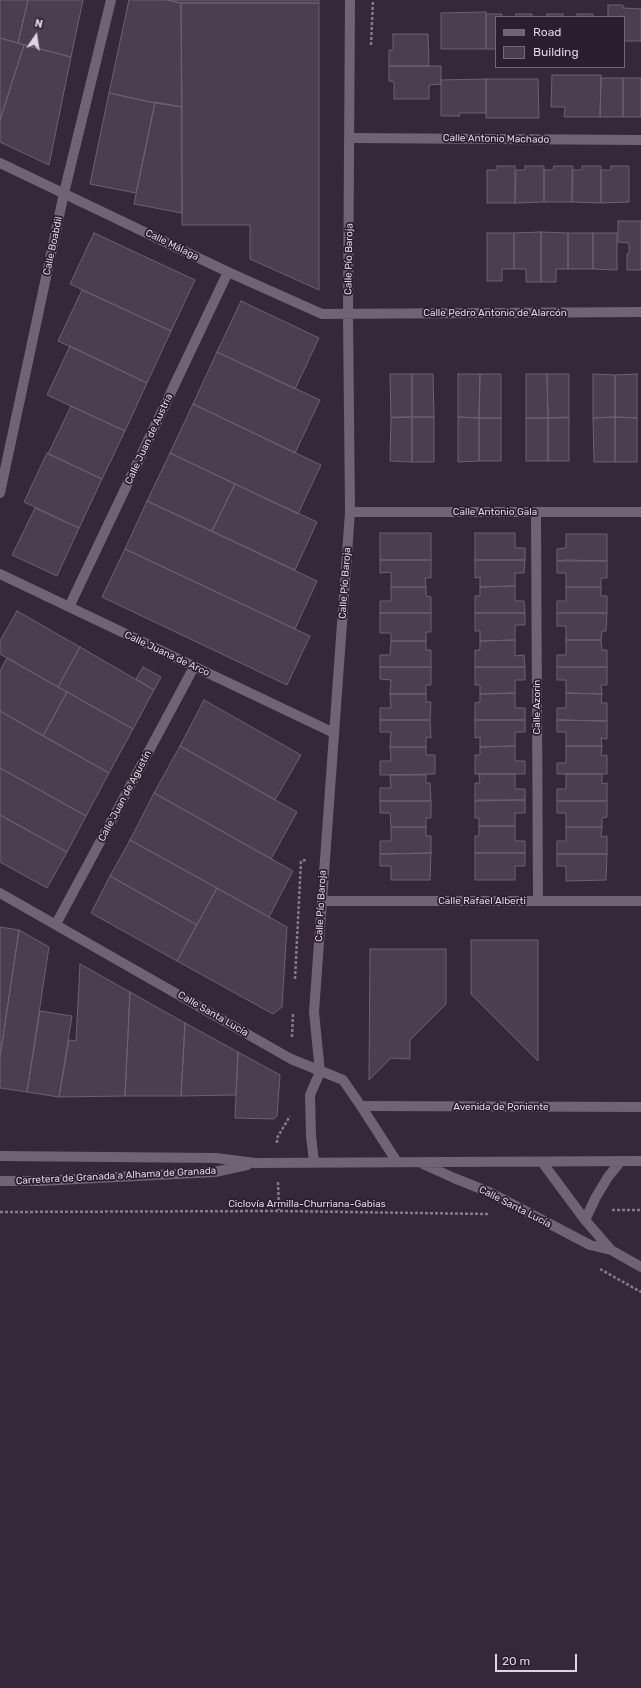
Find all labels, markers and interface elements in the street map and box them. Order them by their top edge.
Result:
north arrow [16,16,56,56]
legend [495,16,625,68]
text: N [33,17,44,31]
text: Road [533,25,561,39]
text: Building [533,45,579,59]
street label: Calle Antonio Machado [443,132,549,146]
street label: Calle Boabdil [41,216,65,276]
street label: Calle Pío Baroja [342,223,356,295]
street label: Calle Málaga [143,227,201,263]
street label: Calle Pedro Antonio de Alarcón [423,307,567,319]
street label: Calle Juan de Austria [123,392,175,486]
street label: Calle Antonio Gala [453,506,537,518]
street label: Calle Pío Baroja [337,547,353,619]
street label: Calle Juana de Arco [122,629,212,679]
street label: Calle Azorín [531,680,543,734]
street label: Calle Juan de Agustín [96,748,154,844]
street label: Calle Pío Baroja [313,870,329,942]
street label: Calle Rafael Alberti [438,895,526,907]
street label: Calle Santa Lucía [176,989,250,1039]
street label: Avenida de Poniente [453,1101,549,1113]
street label: Carretera de Granada a Alhama de Granada [15,1165,217,1187]
street label: Calle Santa Lucía [477,1184,553,1230]
street label: Ciclovía Armilla-Churriana-Gabias [228,1198,386,1210]
scale bar [497,1646,579,1672]
text: 20 m [502,1654,530,1668]

